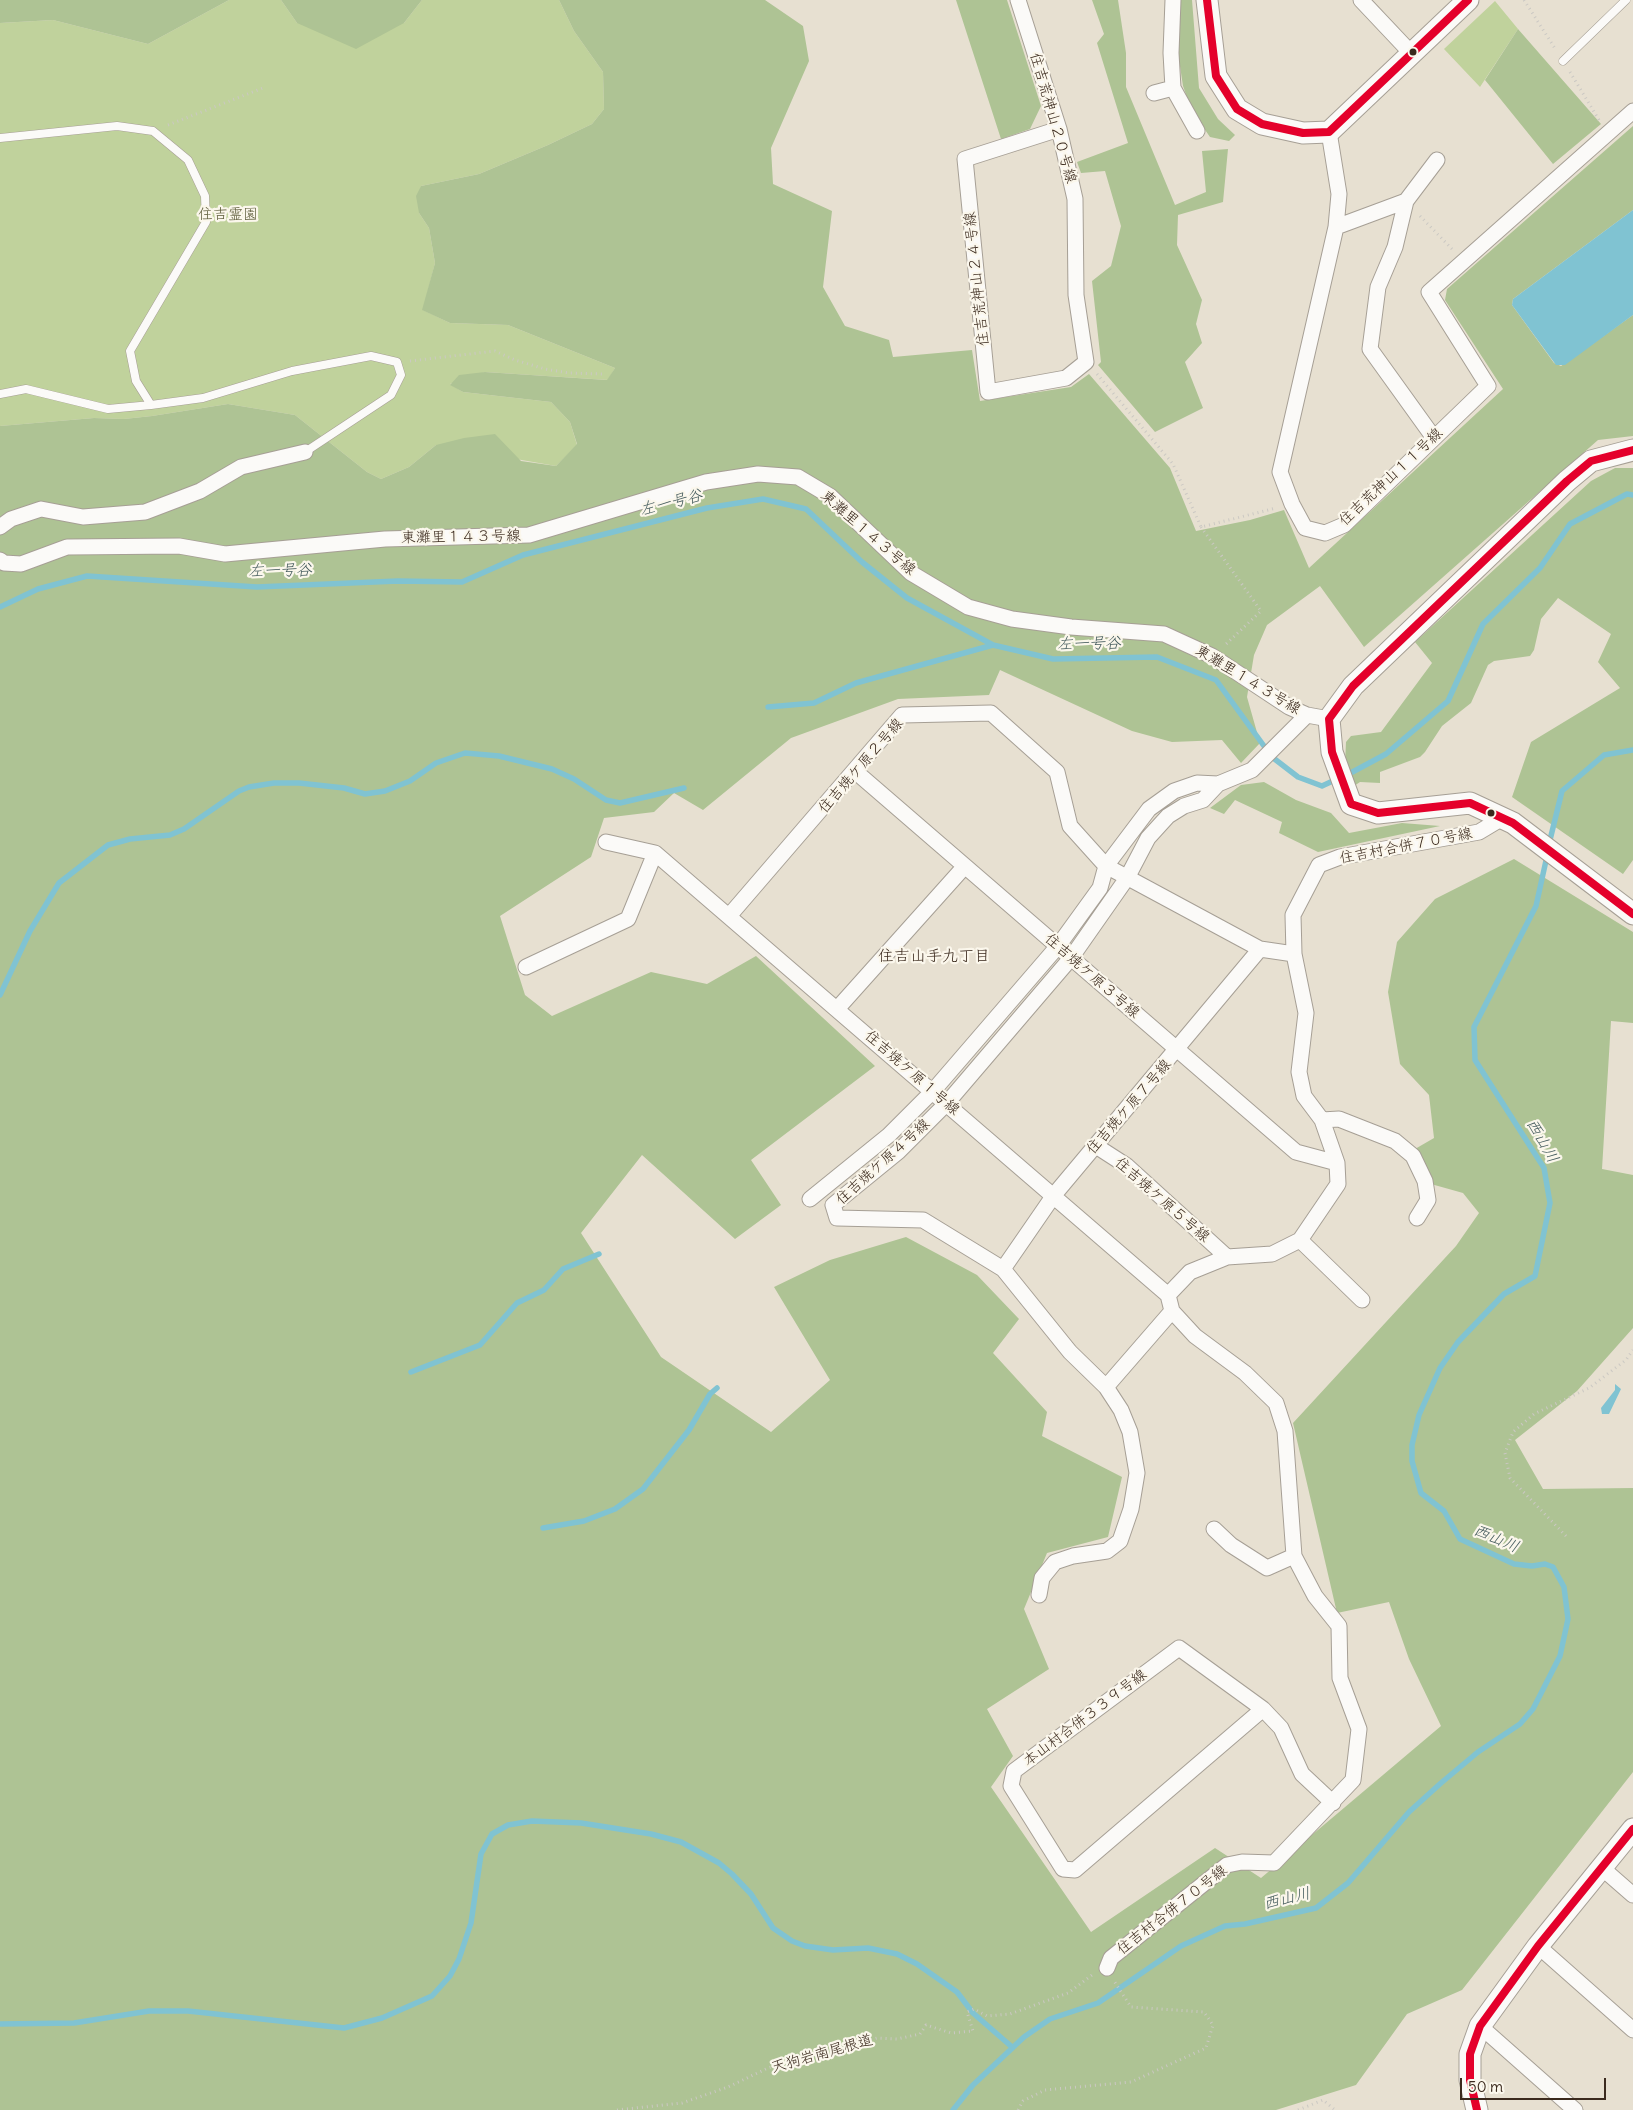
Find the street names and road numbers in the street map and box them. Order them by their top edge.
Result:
street label: 住吉荒神山２０号線 [1026,51,1080,185]
street label: 住吉荒神山２４号線 [961,211,993,347]
street label: 住吉荒神山１１号線 [1335,424,1447,530]
street label: 東灘里１４３号線 [817,487,919,579]
street label: 東灘里１４３号線 [401,527,521,547]
street label: 東灘里１４３号線 [1192,641,1304,719]
street label: 住吉焼ケ原２号線 [815,715,907,817]
street label: 住吉村合併７０号線 [1338,824,1474,868]
street label: 住吉焼ケ原３号線 [1041,930,1143,1022]
street label: 住吉焼ケ原１号線 [861,1027,963,1119]
street label: 住吉焼ケ原７号線 [1083,1056,1175,1158]
street label: 住吉焼ケ原４号線 [832,1115,934,1209]
street label: 住吉焼ケ原５号線 [1111,1154,1213,1246]
street label: 本山村合併３３９号線 [1020,1666,1150,1770]
street label: 住吉村合併７０号線 [1113,1861,1231,1959]
street label: 天狗岩南尾根道 [769,2031,875,2077]

